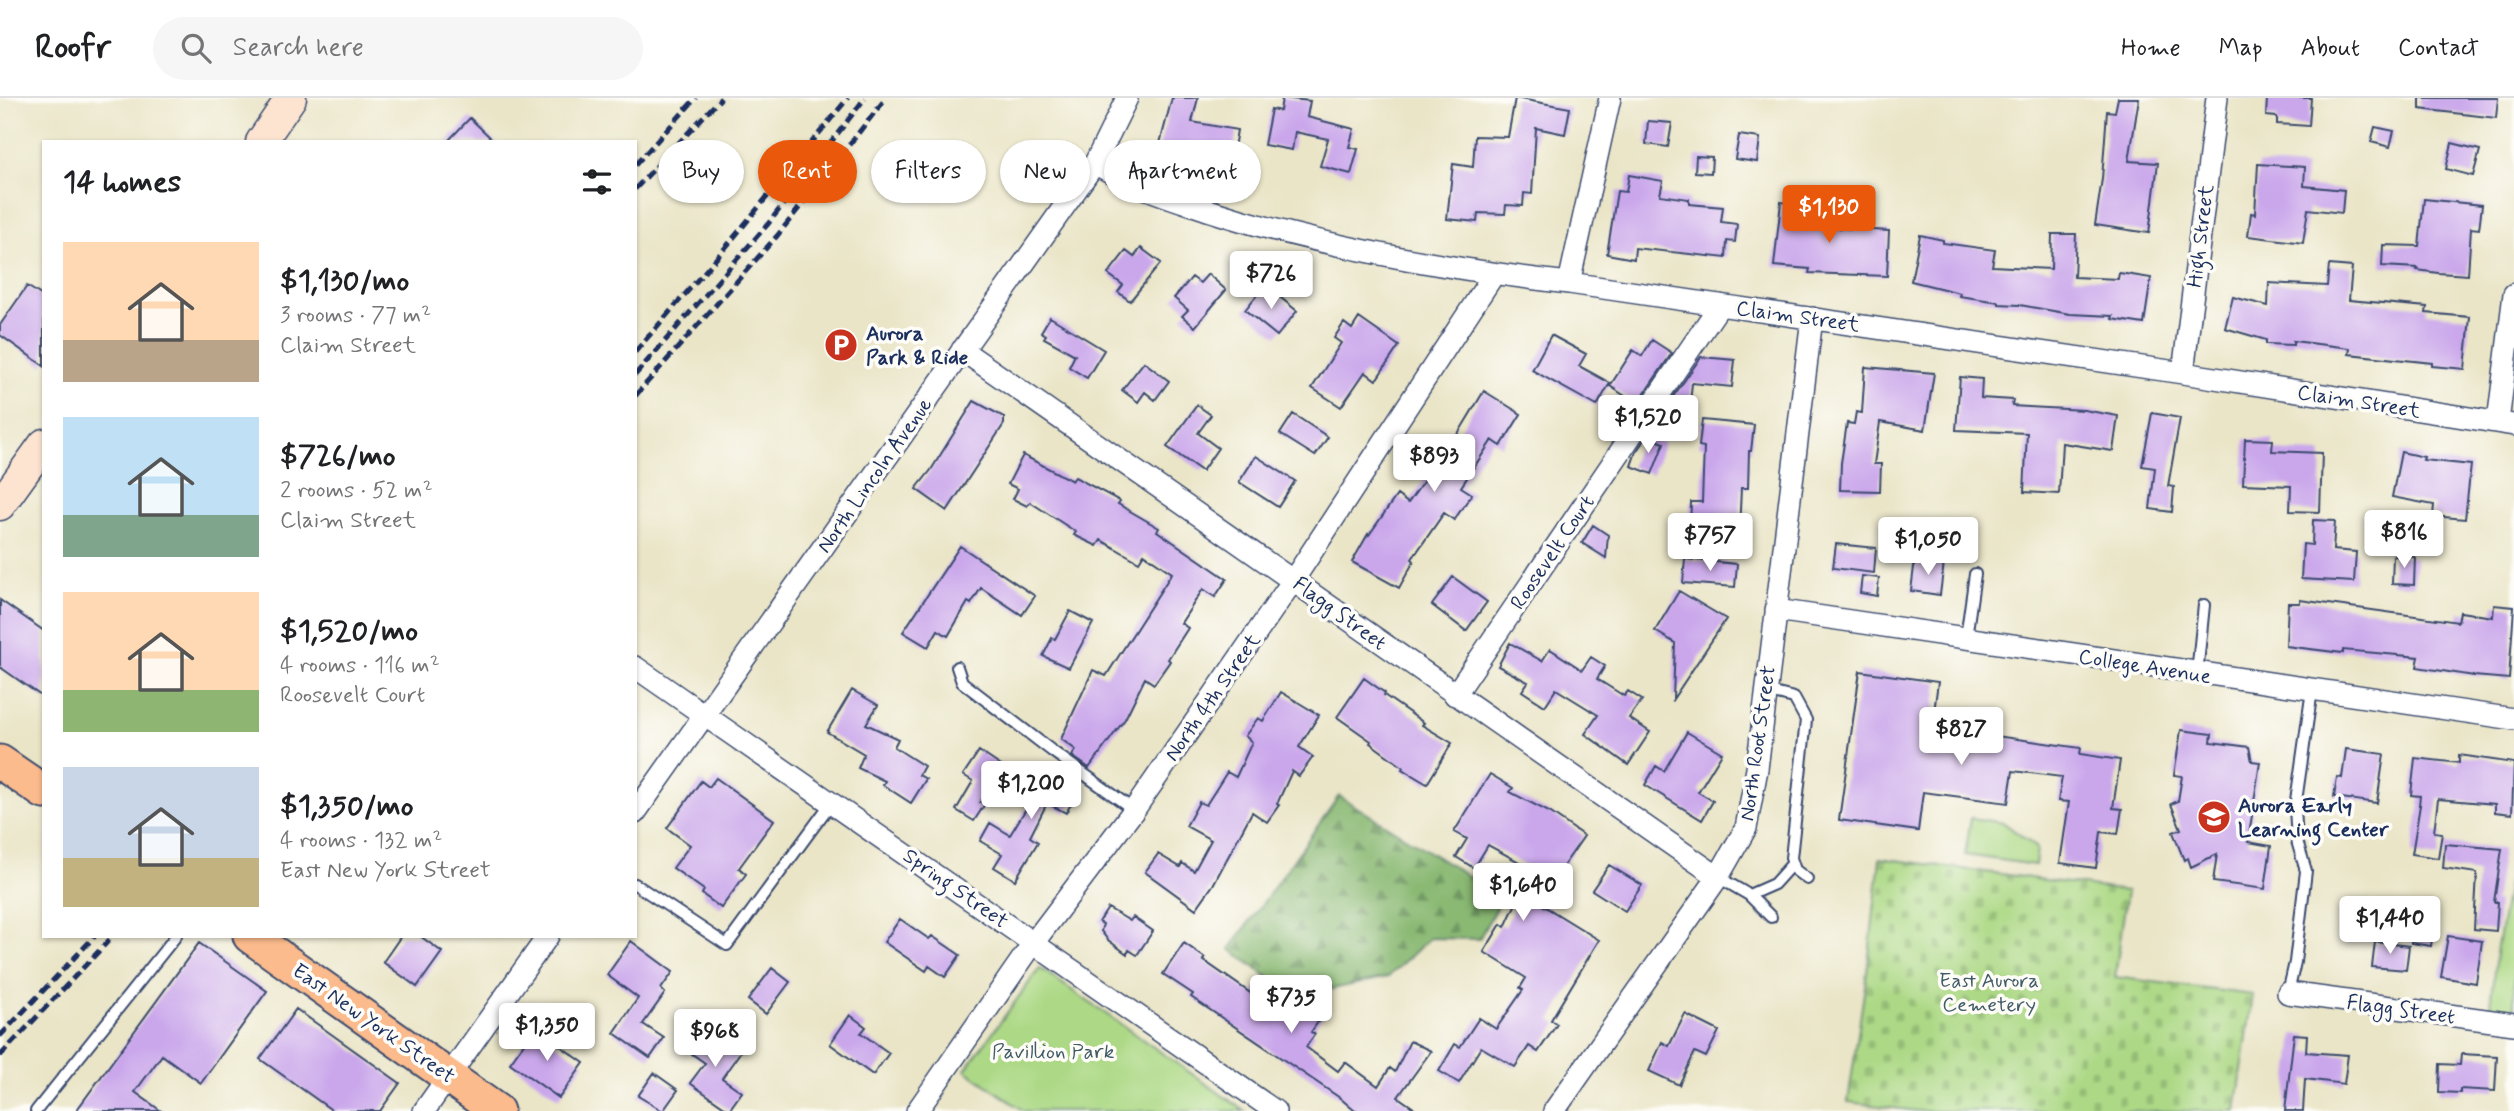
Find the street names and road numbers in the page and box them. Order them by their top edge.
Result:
street label: High Street [2181,182,2223,289]
street label: Claim Street [1734,294,1862,340]
street label: Claim Street [2295,378,2423,426]
street label: North Lincoln Avenue [811,392,939,559]
street label: Roosevelt Court [1504,490,1602,615]
street label: Flagg Street [1286,570,1392,658]
street label: North 4th Street [1158,628,1268,767]
street label: College Avenue [2077,643,2213,691]
street label: North Root Street [1733,663,1783,823]
street label: Spring Street [896,842,1014,937]
street label: East New York Street [287,957,460,1091]
street label: Flagg Street [2345,989,2457,1032]

